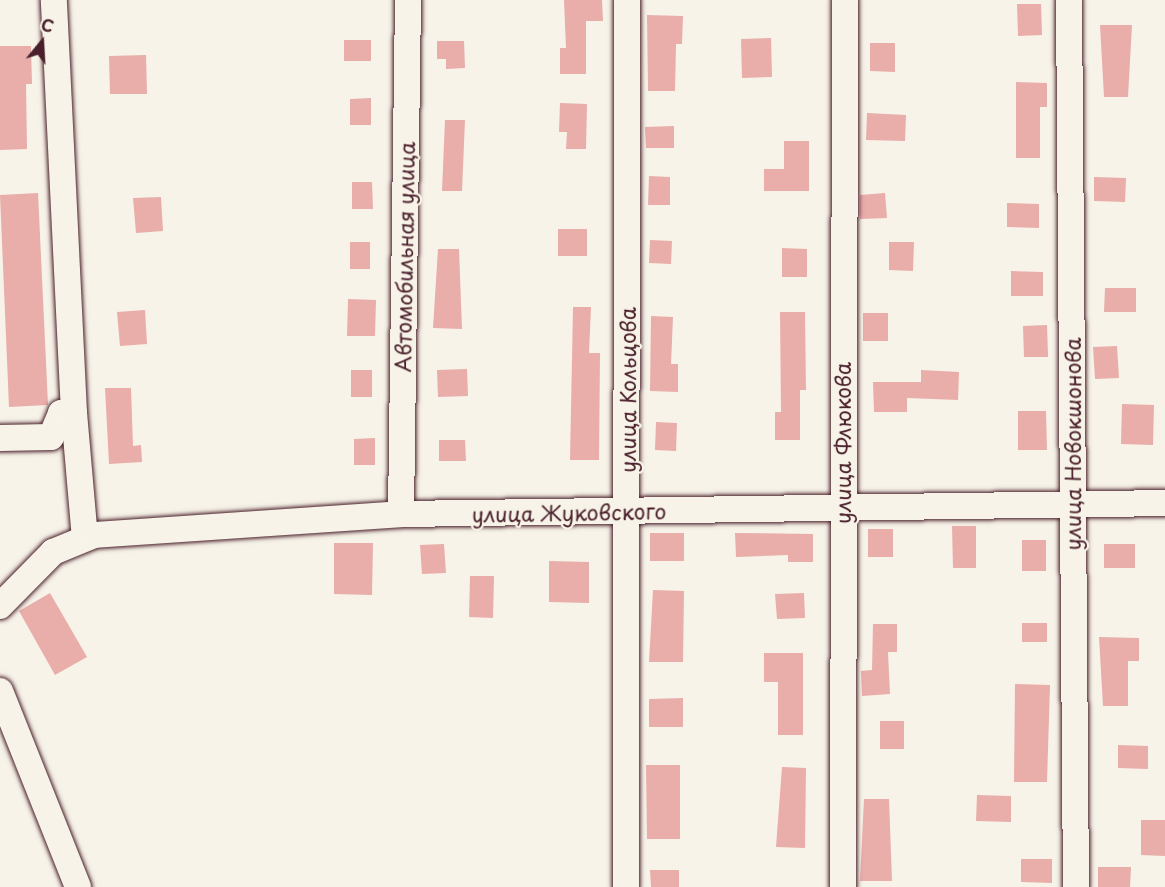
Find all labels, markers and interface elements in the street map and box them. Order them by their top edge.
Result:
north arrow [12,12,72,72]
text: С [38,12,57,38]
street label: Автомобильная улица [389,141,419,373]
street label: улица Кольцова [614,307,640,473]
street label: улица Новокшонова [1059,337,1085,551]
street label: улица Флюкова [829,362,855,524]
street label: улица Жуковского [471,498,667,526]

